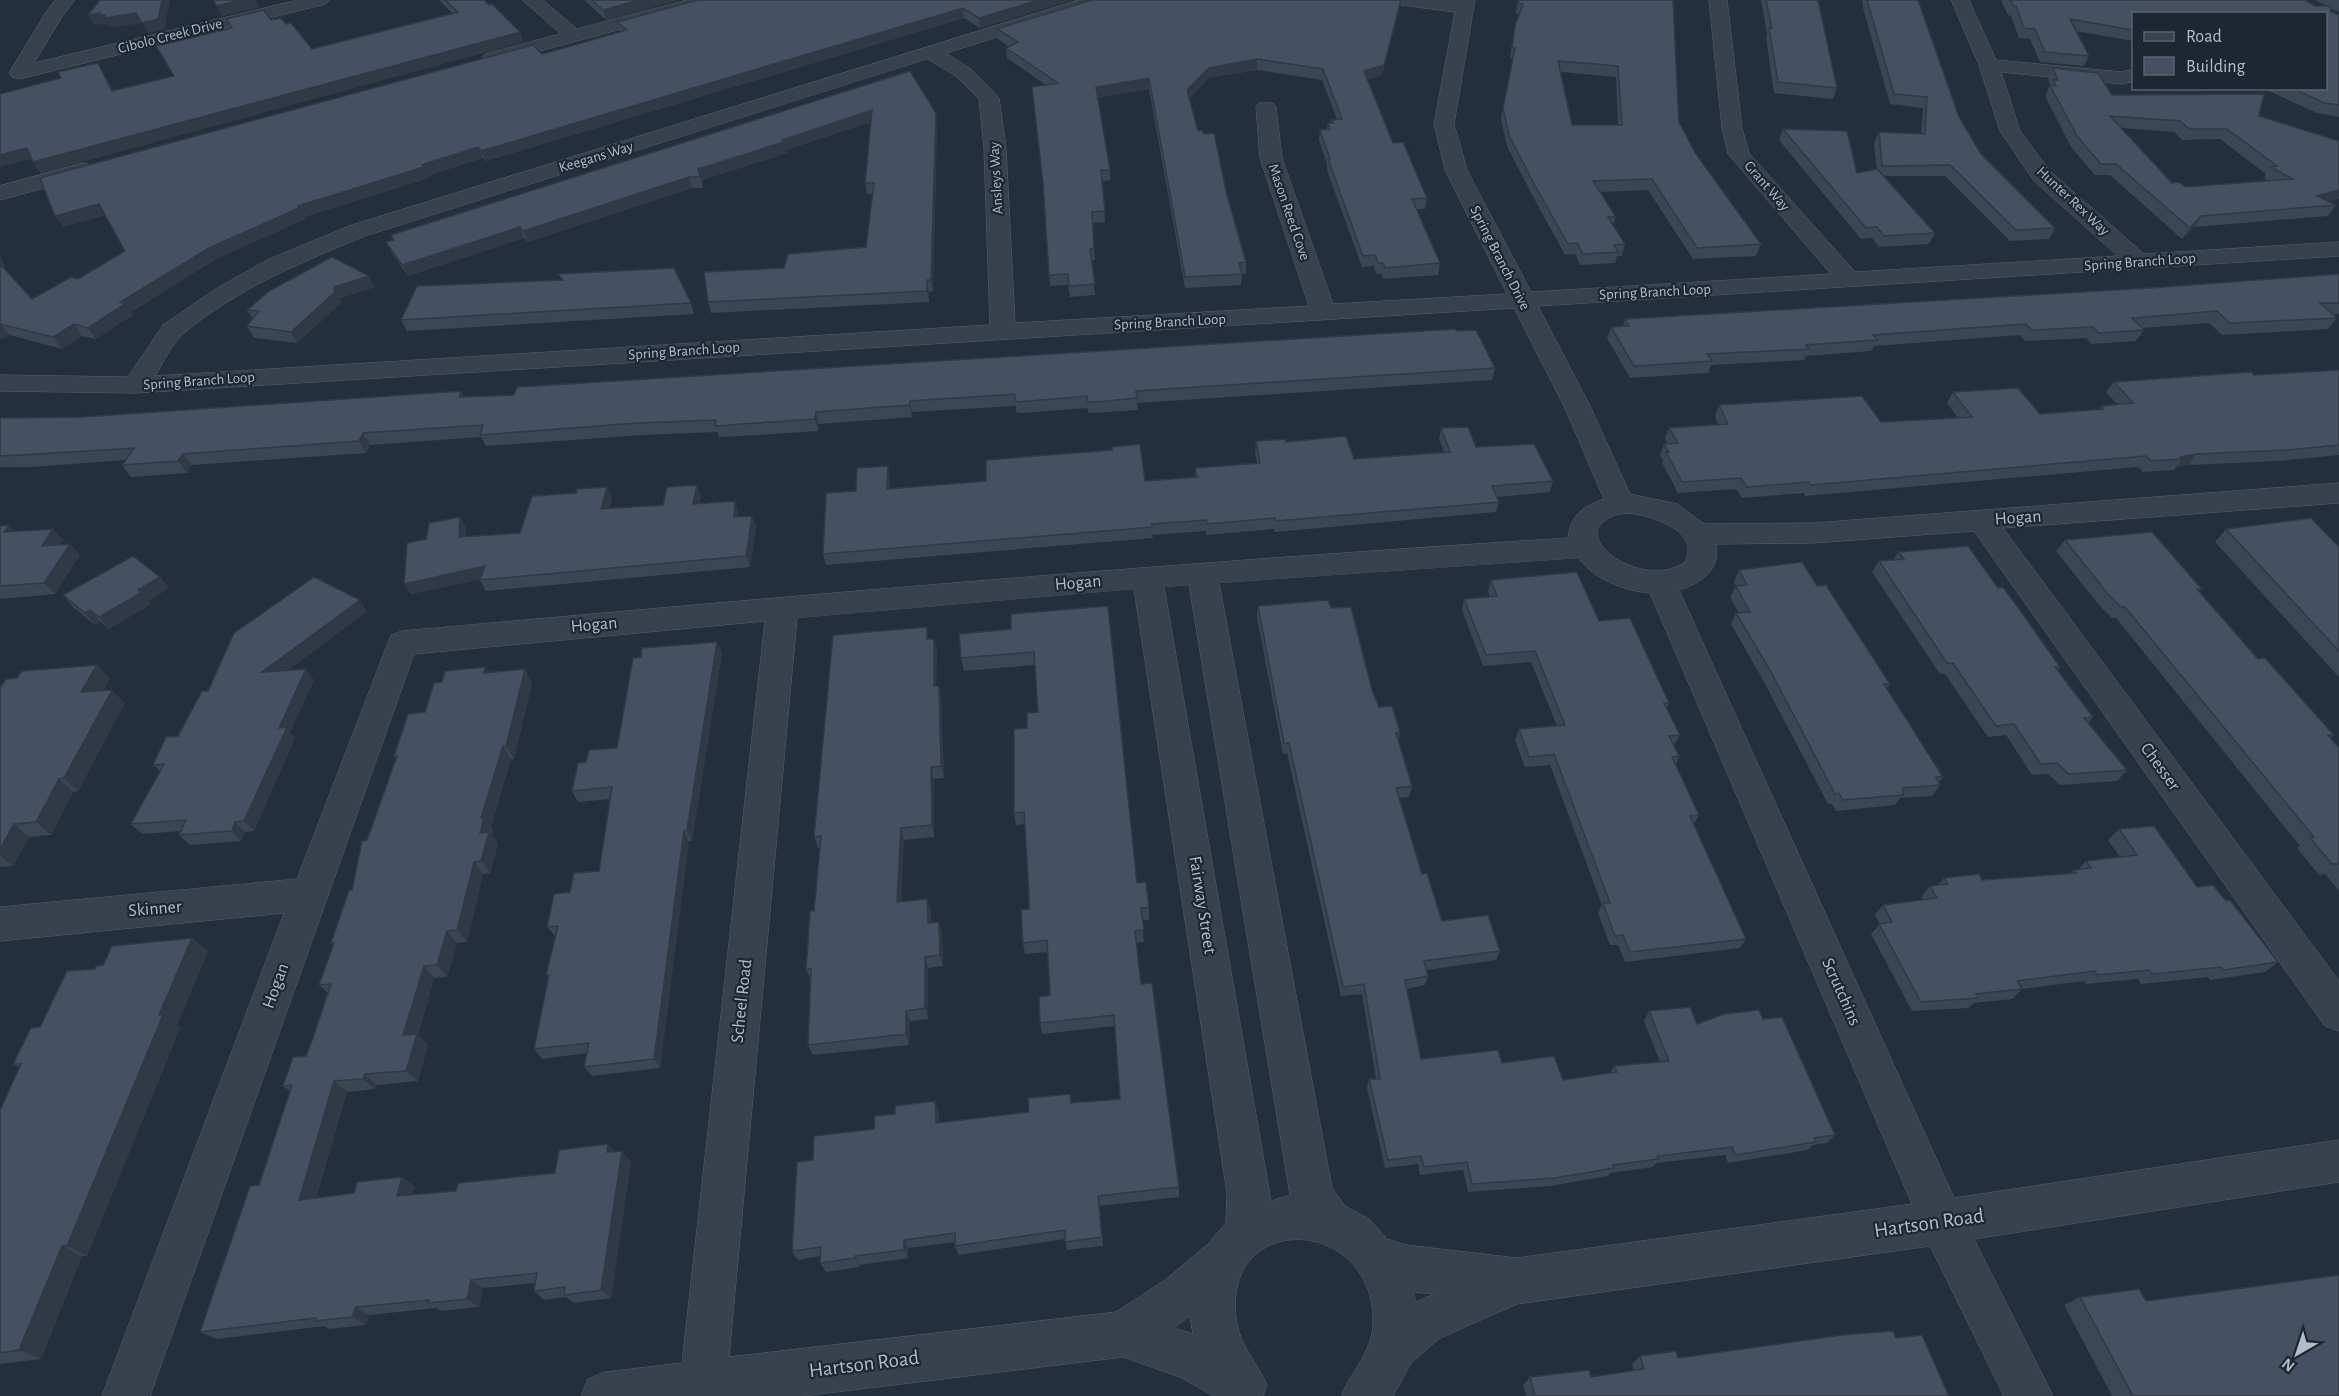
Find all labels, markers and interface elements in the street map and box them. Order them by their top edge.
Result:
legend [2132,12,2327,90]
street label: Cibolo Creek Drive [116,16,224,56]
text: Road [2186,28,2222,46]
text: Building [2186,58,2246,76]
street label: Keegans Way [557,138,636,175]
street label: Ansleys Way [987,141,1005,215]
street label: Grant Way [1741,158,1793,214]
street label: Mason Reed Cove [1265,162,1313,262]
street label: Hunter Rex Way [2034,164,2113,239]
street label: Spring Branch Drive [1467,203,1533,313]
street label: Spring Branch Loop [2084,251,2196,273]
street label: Spring Branch Loop [1599,282,1711,302]
street label: Spring Branch Loop [1114,312,1226,332]
street label: Spring Branch Loop [628,340,740,362]
street label: Spring Branch Loop [143,370,255,392]
street label: Hogan [1994,507,2042,529]
street label: Hogan [1054,572,1102,594]
street label: Hogan [570,614,618,636]
street label: Chesser [2137,740,2183,794]
street label: Fairway Street [1185,855,1219,956]
street label: Skinner [128,898,183,920]
street label: Scrutchins [1818,955,1864,1029]
street label: Scheel Road [729,958,755,1044]
street label: Hogan [260,961,292,1011]
street label: Hartson Road [1873,1205,1985,1241]
north arrow [2267,1324,2327,1384]
street label: Hartson Road [808,1347,920,1381]
text: N [2279,1355,2298,1375]

